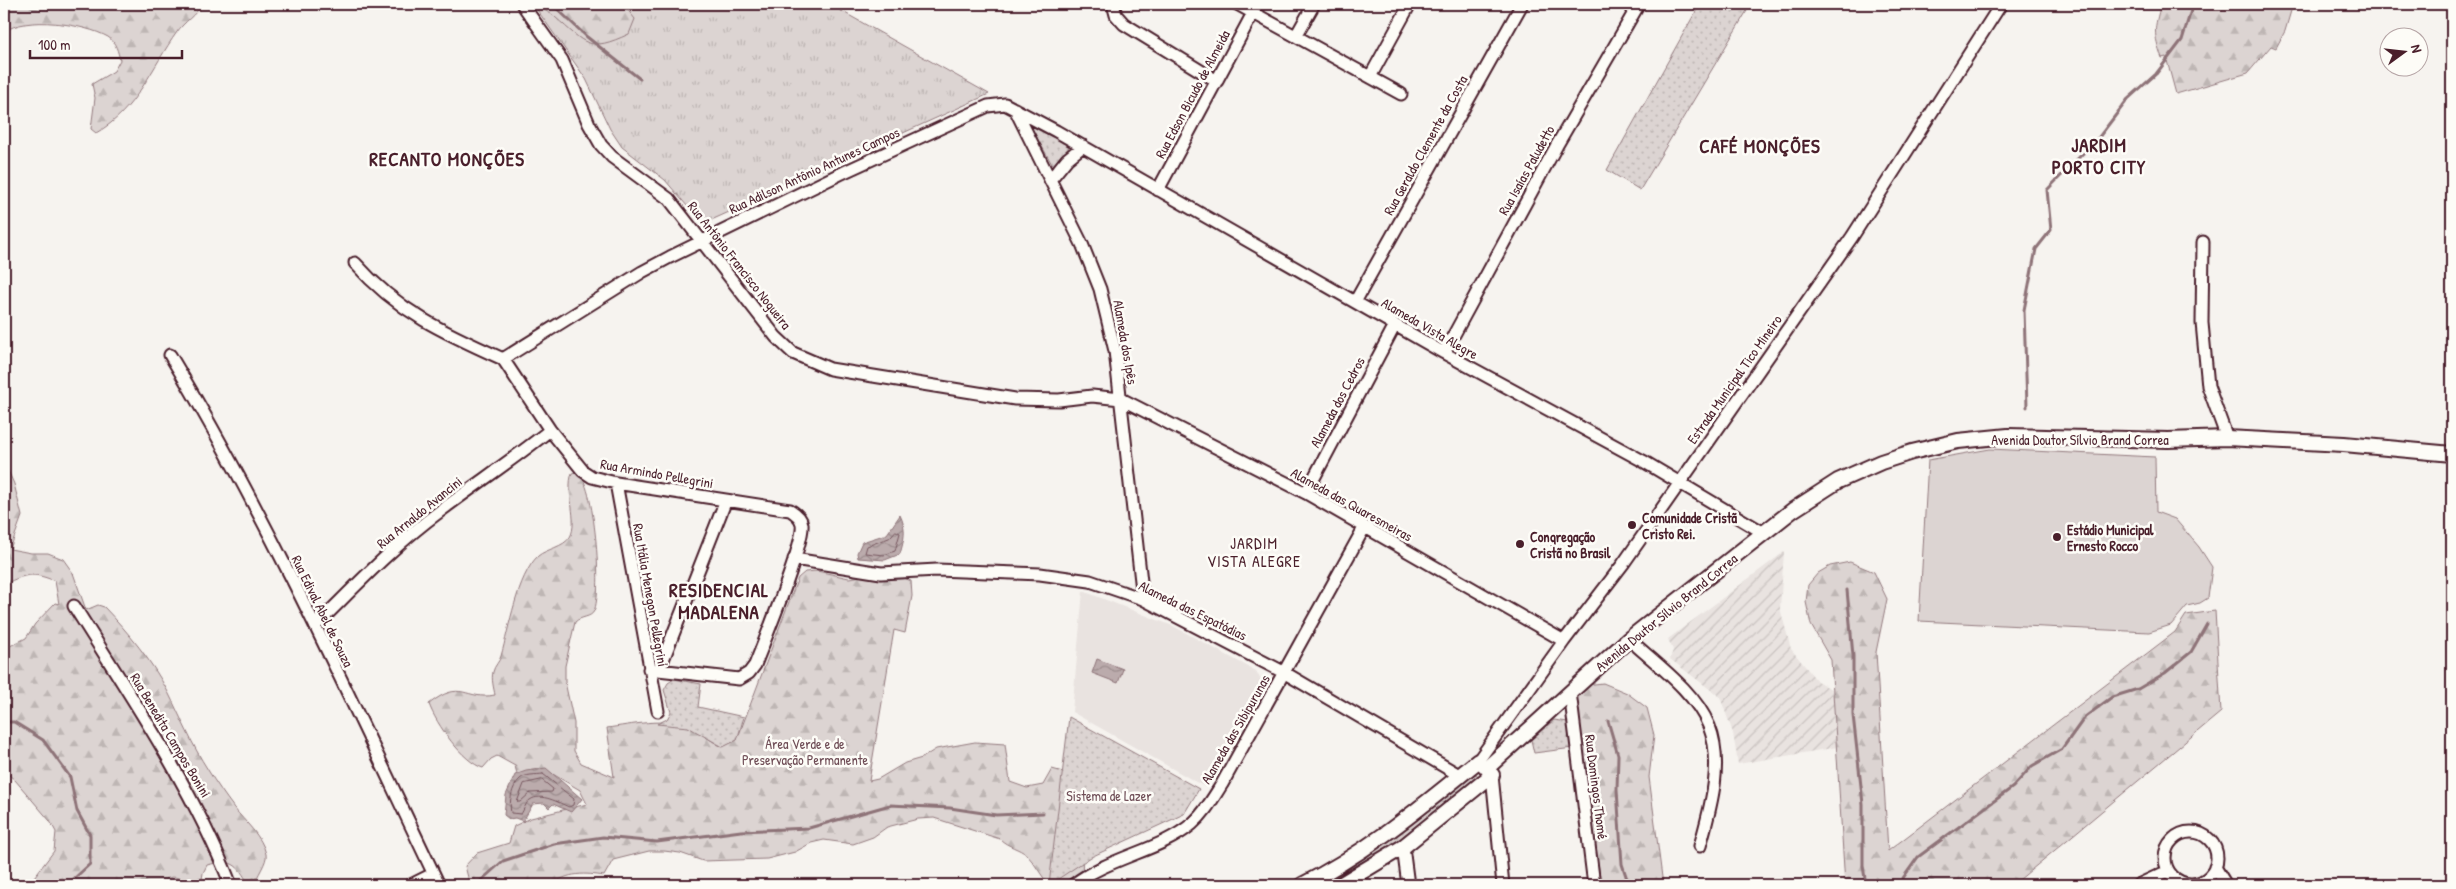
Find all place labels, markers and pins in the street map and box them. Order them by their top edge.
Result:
place label: Comunidade Cristã Cristo Rei. [1642,508,1738,543]
marker: Comunidade Cristã Cristo Rei. [1626,519,1638,531]
place label: Estádio Municipal Ernesto Rocco [2067,520,2154,555]
place label: Congregação Cristã no Brasil [1530,527,1611,562]
marker: Estádio Municipal Ernesto Rocco [2051,531,2063,543]
marker: Congregação Cristã no Brasil [1514,538,1526,550]

